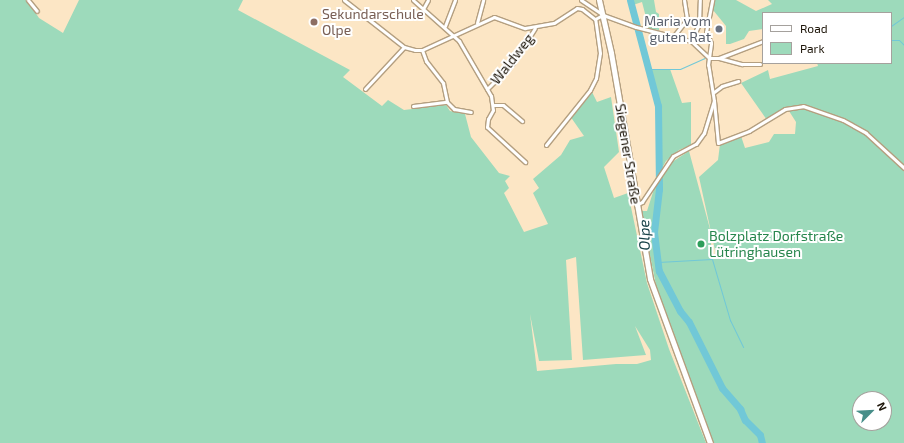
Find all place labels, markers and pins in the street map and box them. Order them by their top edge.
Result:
place label: Sekundarschule Olpe [322,6,424,38]
place label: Maria vom guten Rat [644,13,711,46]
marker: Sekundarschule Olpe [309,17,319,27]
marker: Maria vom guten Rat [714,24,724,34]
place label: Bolzplatz Dorfstraße Lütringhausen [709,228,843,260]
marker: Bolzplatz Dorfstraße Lütringhausen [696,239,706,249]

